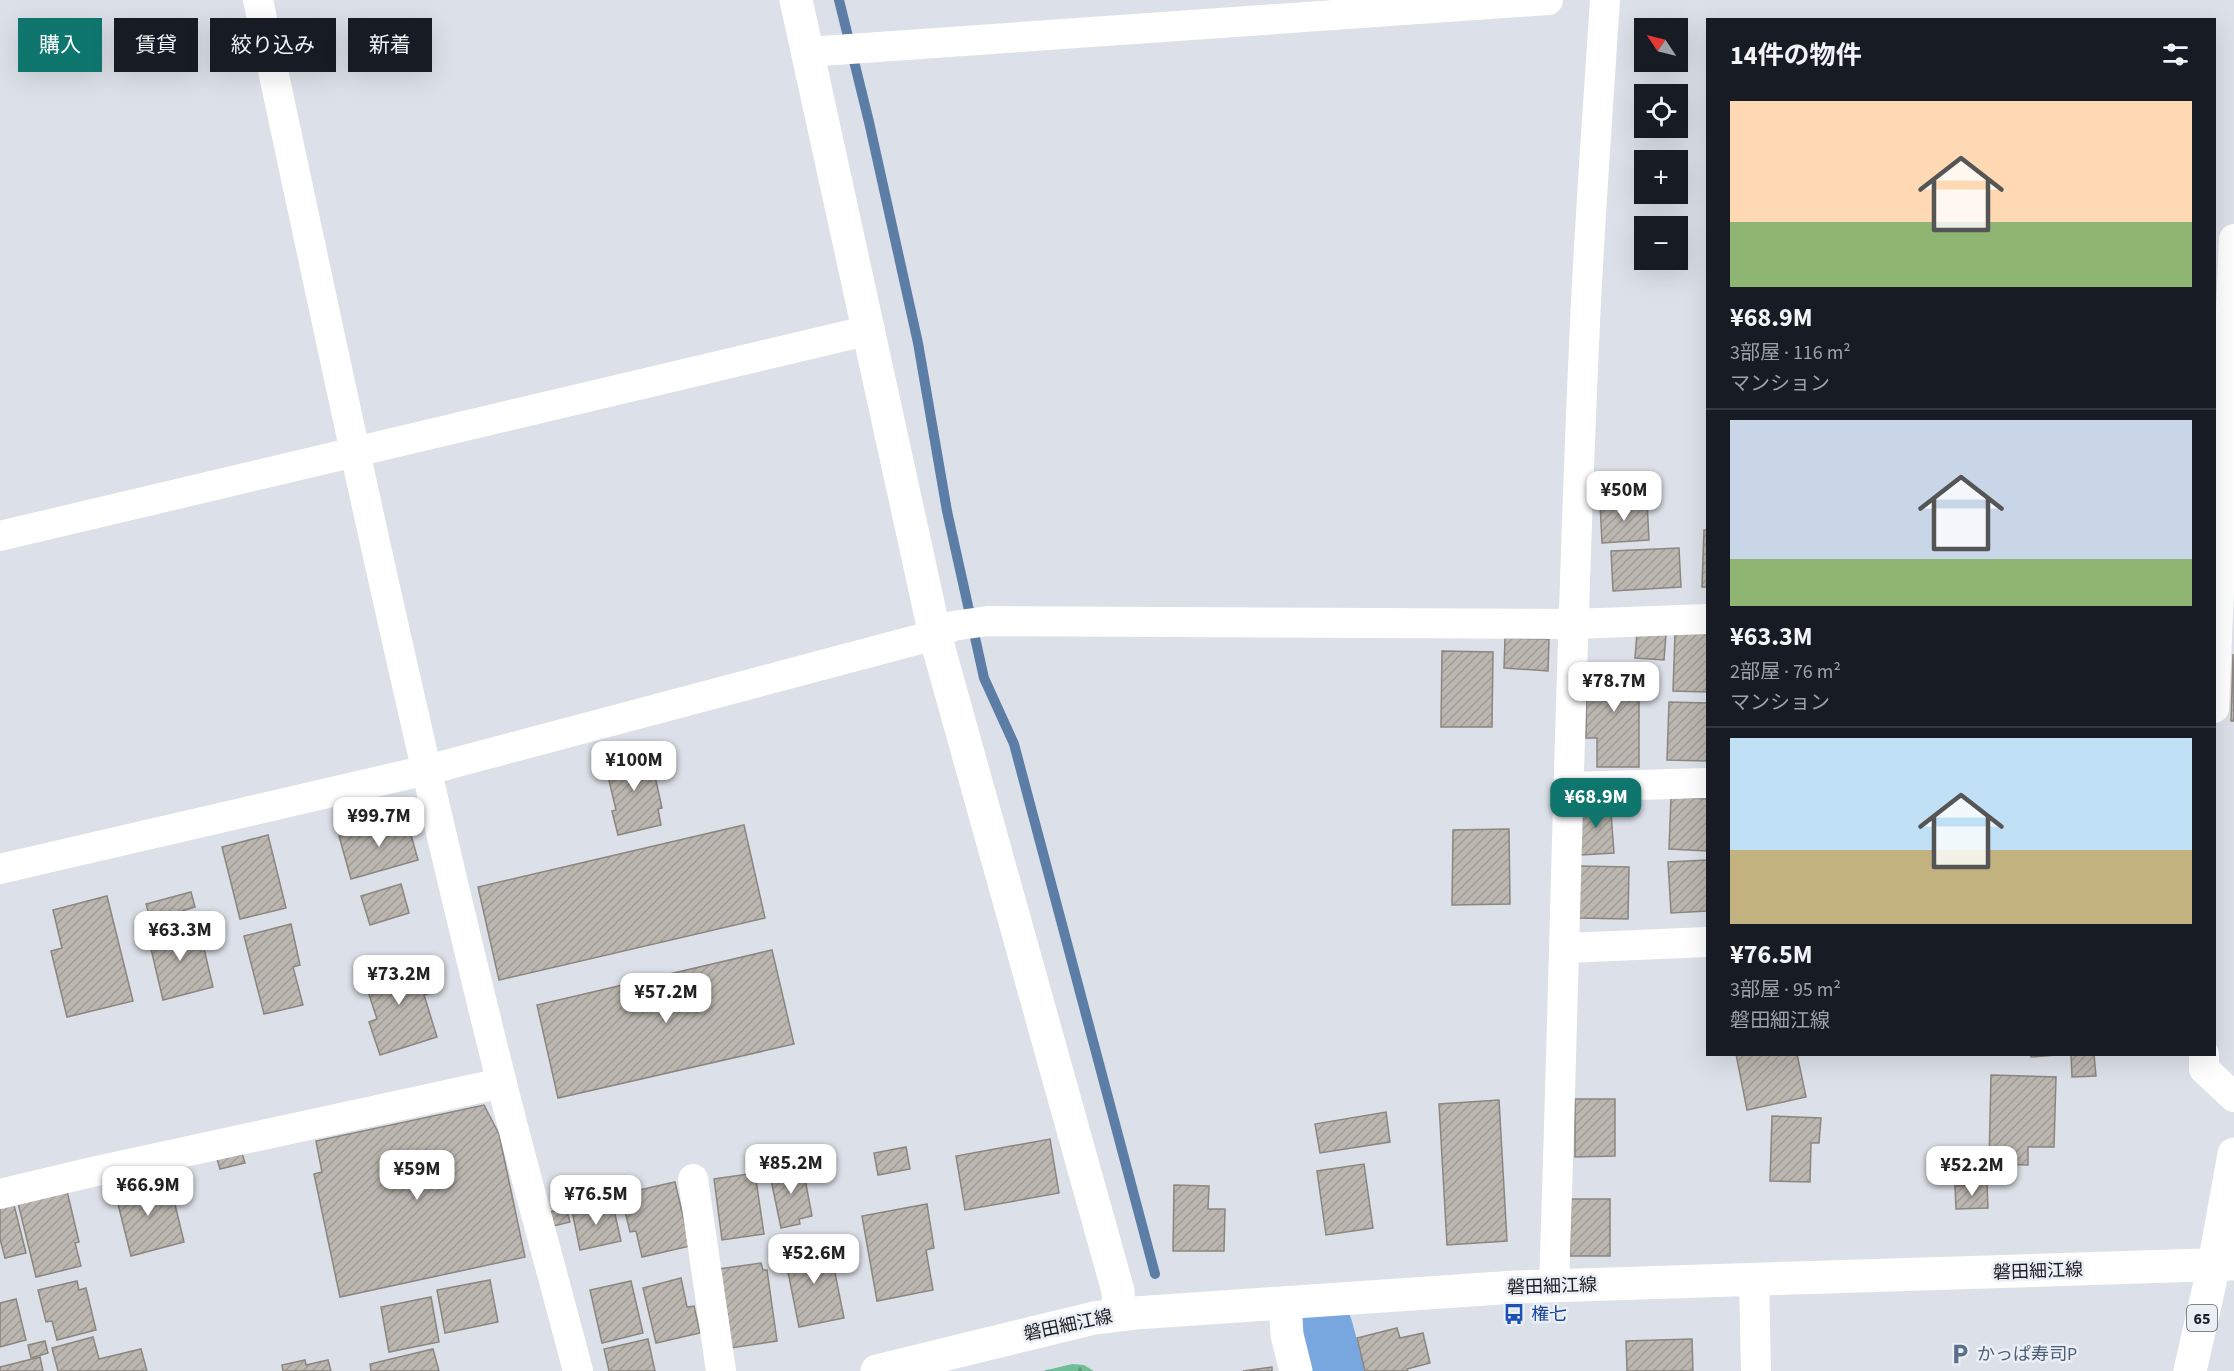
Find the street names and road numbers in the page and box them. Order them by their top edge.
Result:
street label: 磐田細江線 [1993,1257,2083,1286]
street label: 磐田細江線 [1507,1272,1597,1301]
street label: 磐田細江線 [1021,1304,1115,1347]
road number: 65 [2187,1305,2217,1331]

